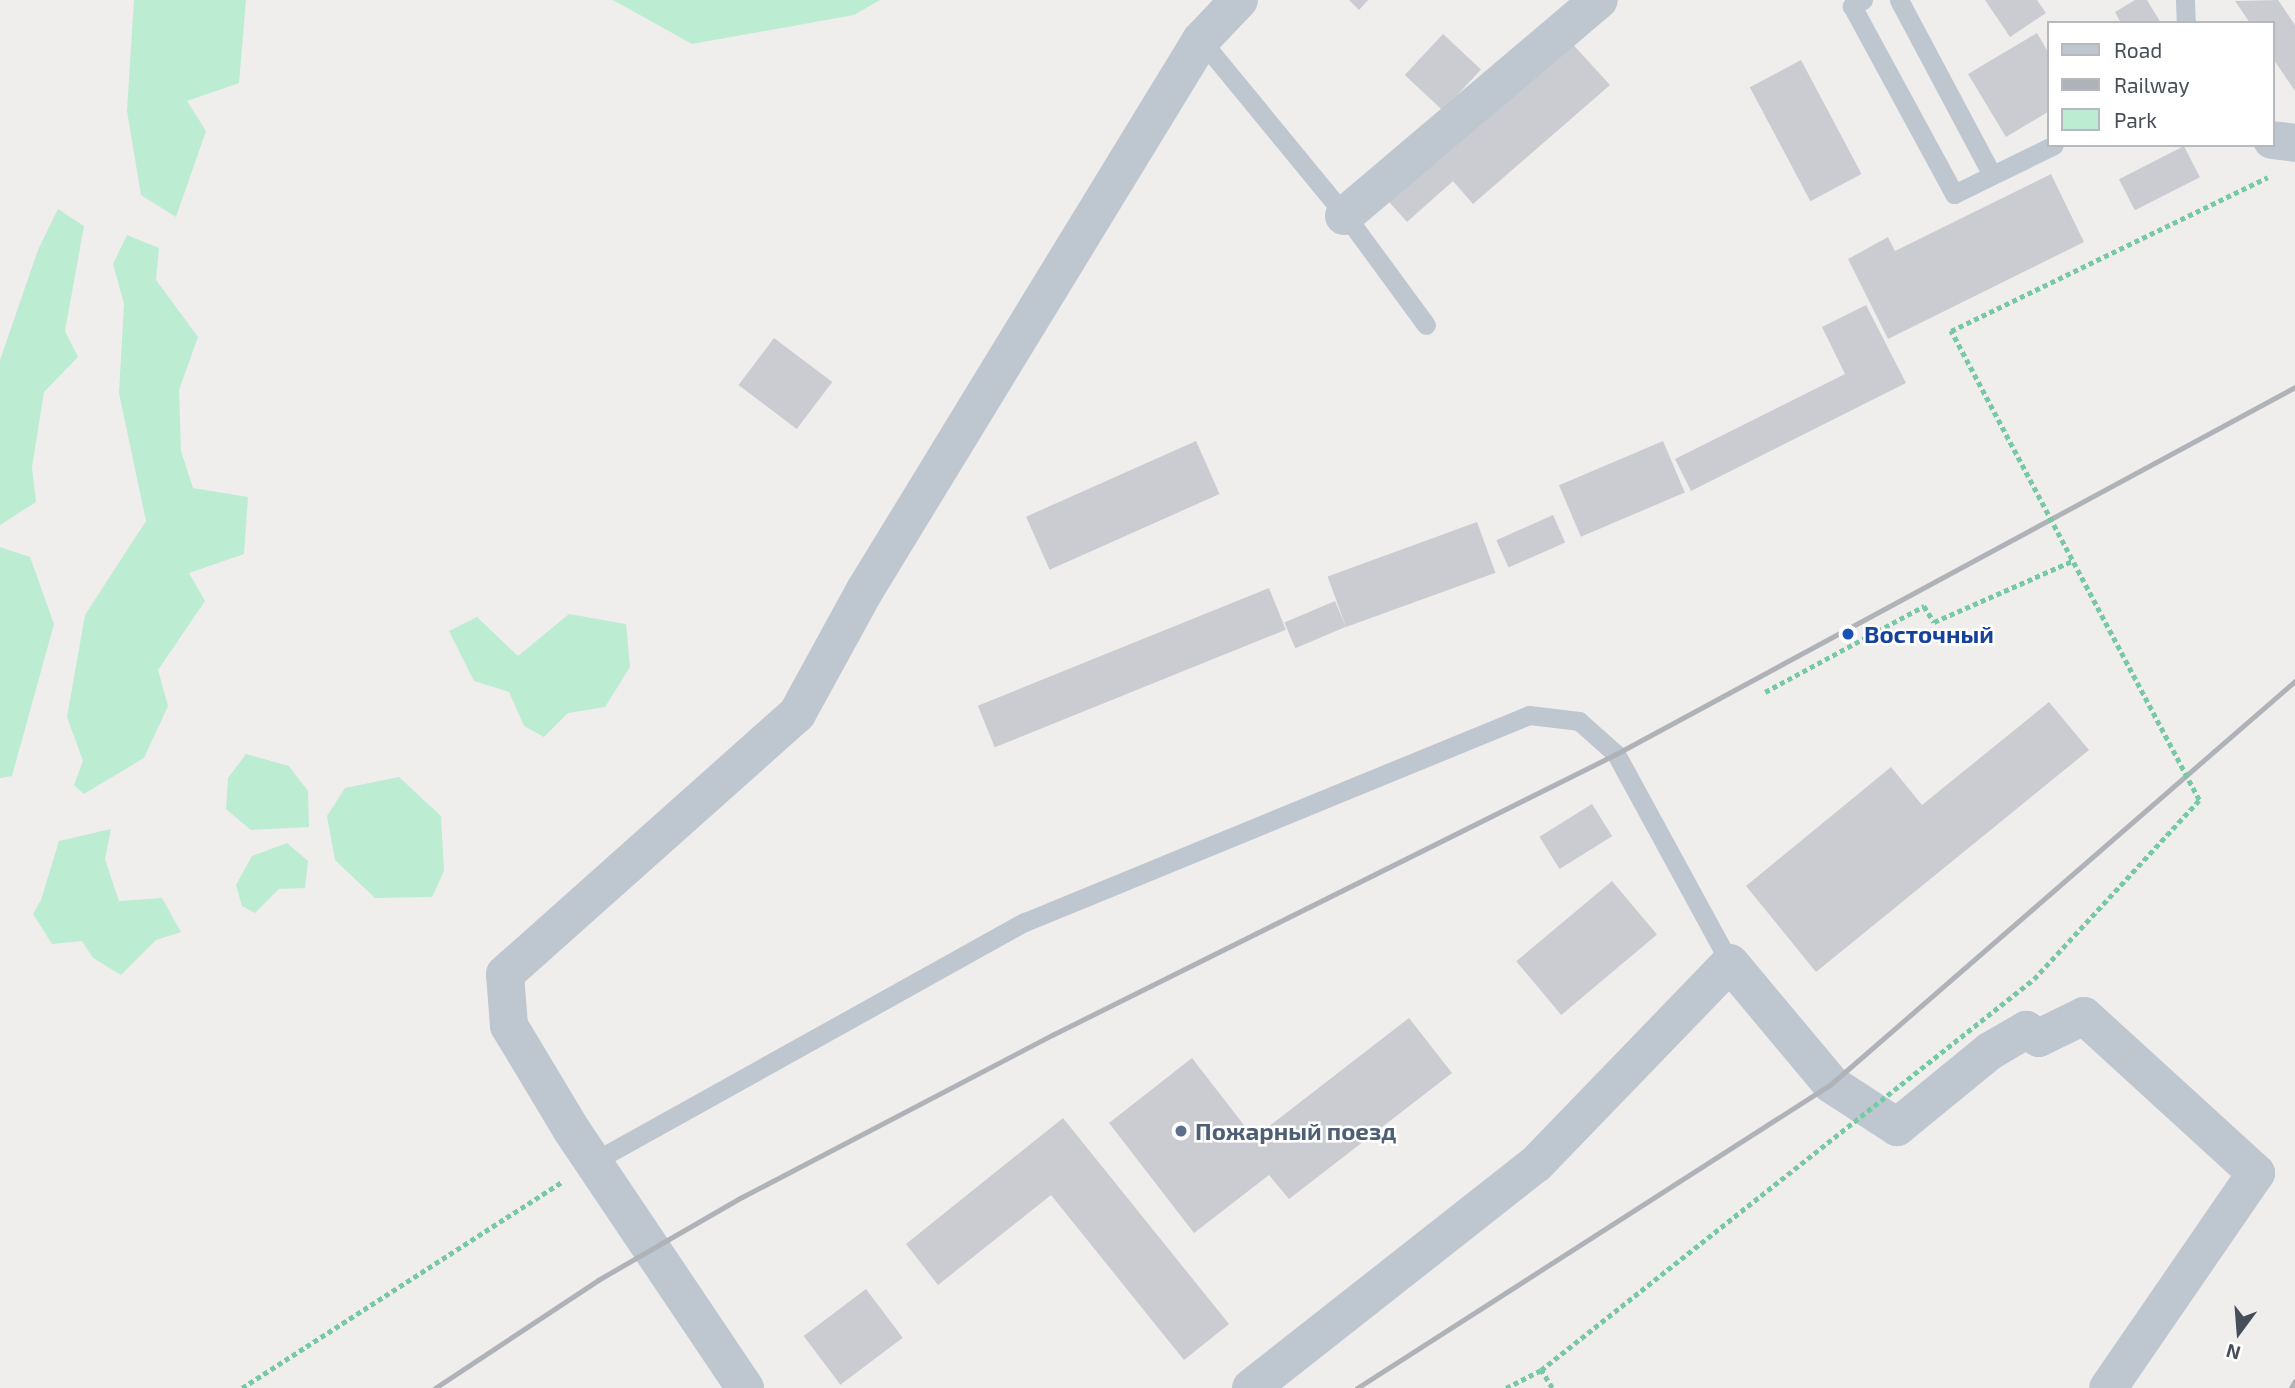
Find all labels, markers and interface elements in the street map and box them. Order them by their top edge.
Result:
legend [2046,21,2274,147]
text: Road [2114,37,2162,62]
text: Railway [2114,72,2190,97]
text: Park [2114,107,2157,132]
place label: Восточный [1864,620,1994,648]
marker: Восточный [1838,624,1858,644]
place label: Пожарный поезд [1195,1117,1396,1145]
marker: Пожарный поезд [1173,1123,1189,1139]
north arrow [2204,1297,2274,1367]
text: N [2223,1340,2243,1366]

